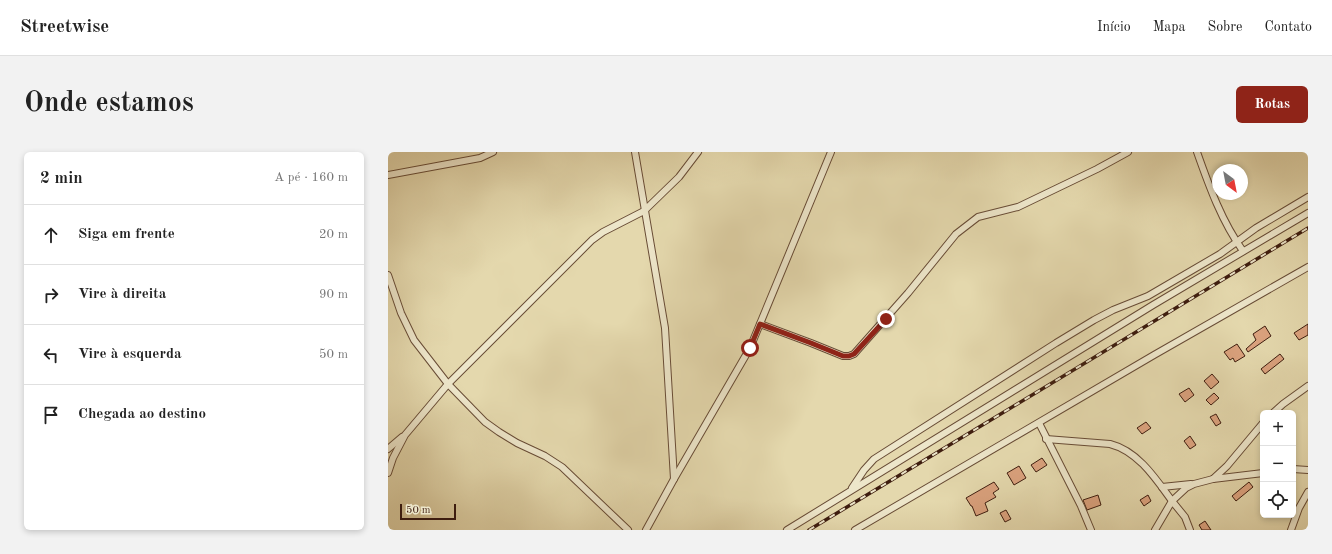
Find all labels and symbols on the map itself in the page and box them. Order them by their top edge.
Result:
north arrow [1212,164,1248,200]
route end [877,310,895,328]
route start [741,339,759,357]
scale bar [400,502,456,521]

